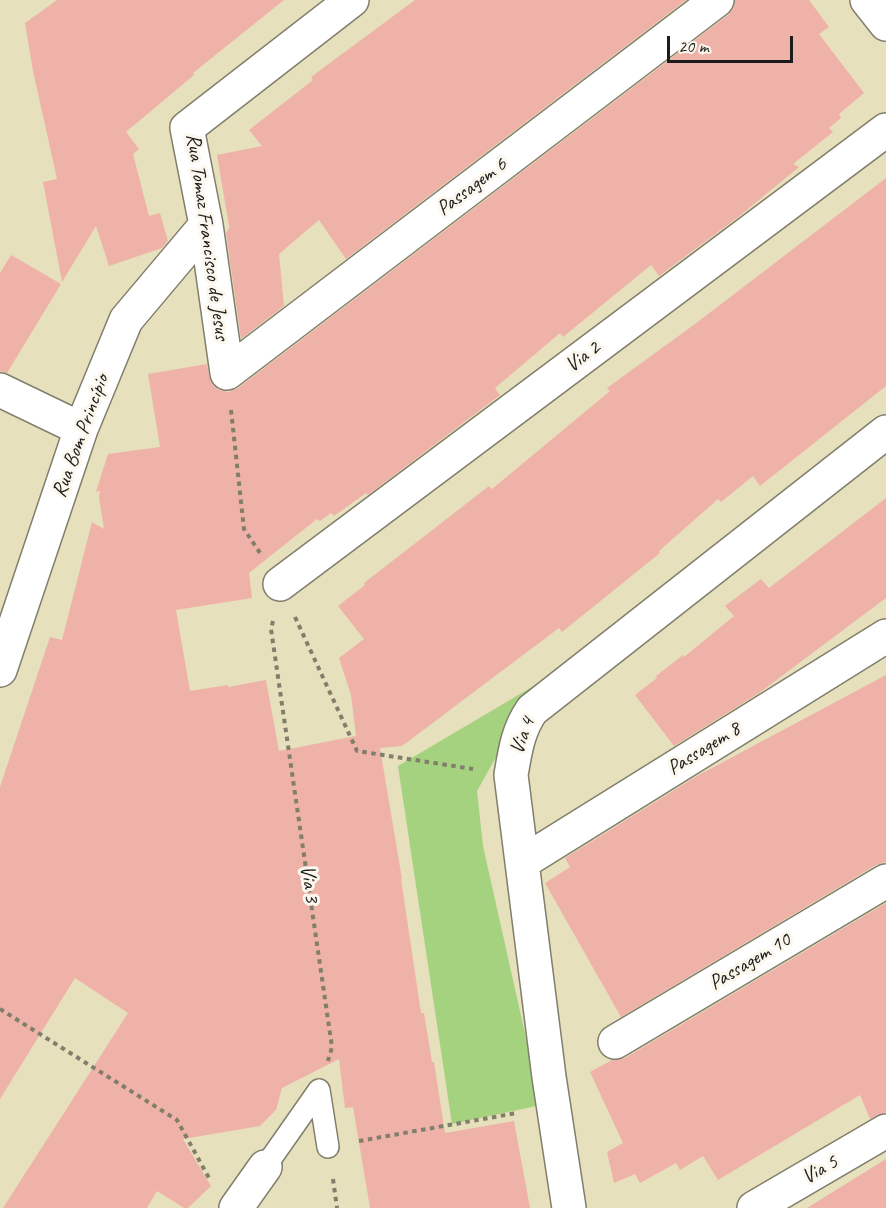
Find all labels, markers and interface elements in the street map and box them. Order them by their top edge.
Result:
scale bar [670,24,796,62]
text: 20 m [678,35,709,57]
street label: Rua Tomaz Francisco de Jesus [180,132,234,342]
street label: Passagem 6 [432,152,512,222]
street label: Via 2 [561,336,605,378]
street label: Rua Bom Princípio [47,371,115,501]
street label: Via 4 [505,714,541,758]
street label: Passagem 8 [663,717,745,781]
street label: Via 3 [294,864,324,904]
street label: Passagem 10 [705,928,795,996]
street label: Via 5 [798,1150,842,1190]

